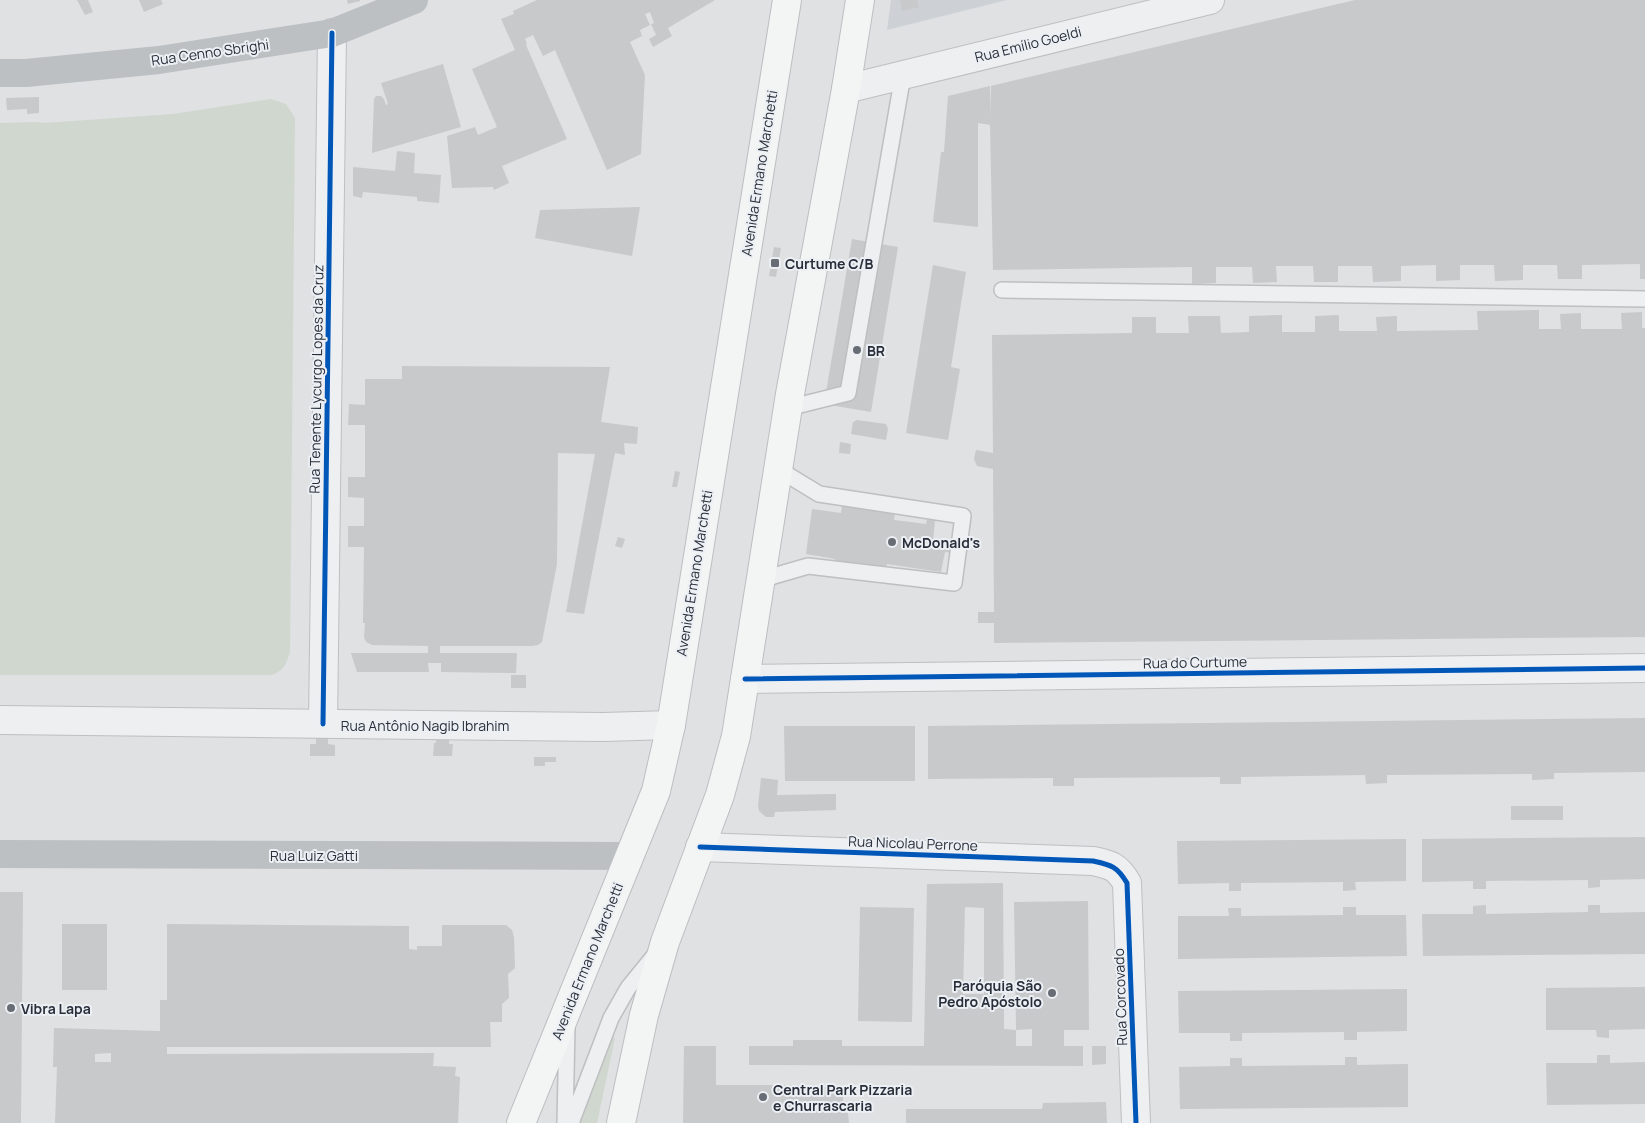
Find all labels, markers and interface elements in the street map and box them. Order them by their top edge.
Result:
street label: Rua Emílio Goeldi [973,22,1083,66]
street label: Rua Cenno Sbrighi [150,34,270,70]
street label: Avenida Ermano Marchetti [736,89,782,257]
place label: Curtume C/B [785,254,874,273]
marker: Curtume C/B [769,257,781,269]
street label: Rua Tenente Lycurgo Lopes da Cruz [305,264,327,494]
place label: BR [867,341,885,360]
marker: BR [851,344,863,356]
street label: Avenida Ermano Marchetti [671,489,717,657]
place label: McDonald's [902,533,980,552]
marker: McDonald's [886,536,898,548]
street label: Rua do Curtume [1143,652,1247,672]
street label: Rua Antônio Nagib Ibrahim [341,716,509,735]
street label: Rua Nicolau Perrone [848,831,978,855]
street label: Rua Luiz Gatti [270,846,358,865]
street label: Avenida Ermano Marchetti [547,880,627,1042]
street label: Rua Corcovado [1109,948,1131,1046]
place label: Paróquia São Pedro Apóstolo [938,976,1042,1011]
marker: Paróquia São Pedro Apóstolo [1046,987,1058,999]
place label: Vibra Lapa [21,999,91,1018]
marker: Vibra Lapa [5,1002,17,1014]
place label: Central Park Pizzaria e Churrascaria [773,1080,912,1115]
marker: Central Park Pizzaria e Churrascaria [757,1091,769,1103]

